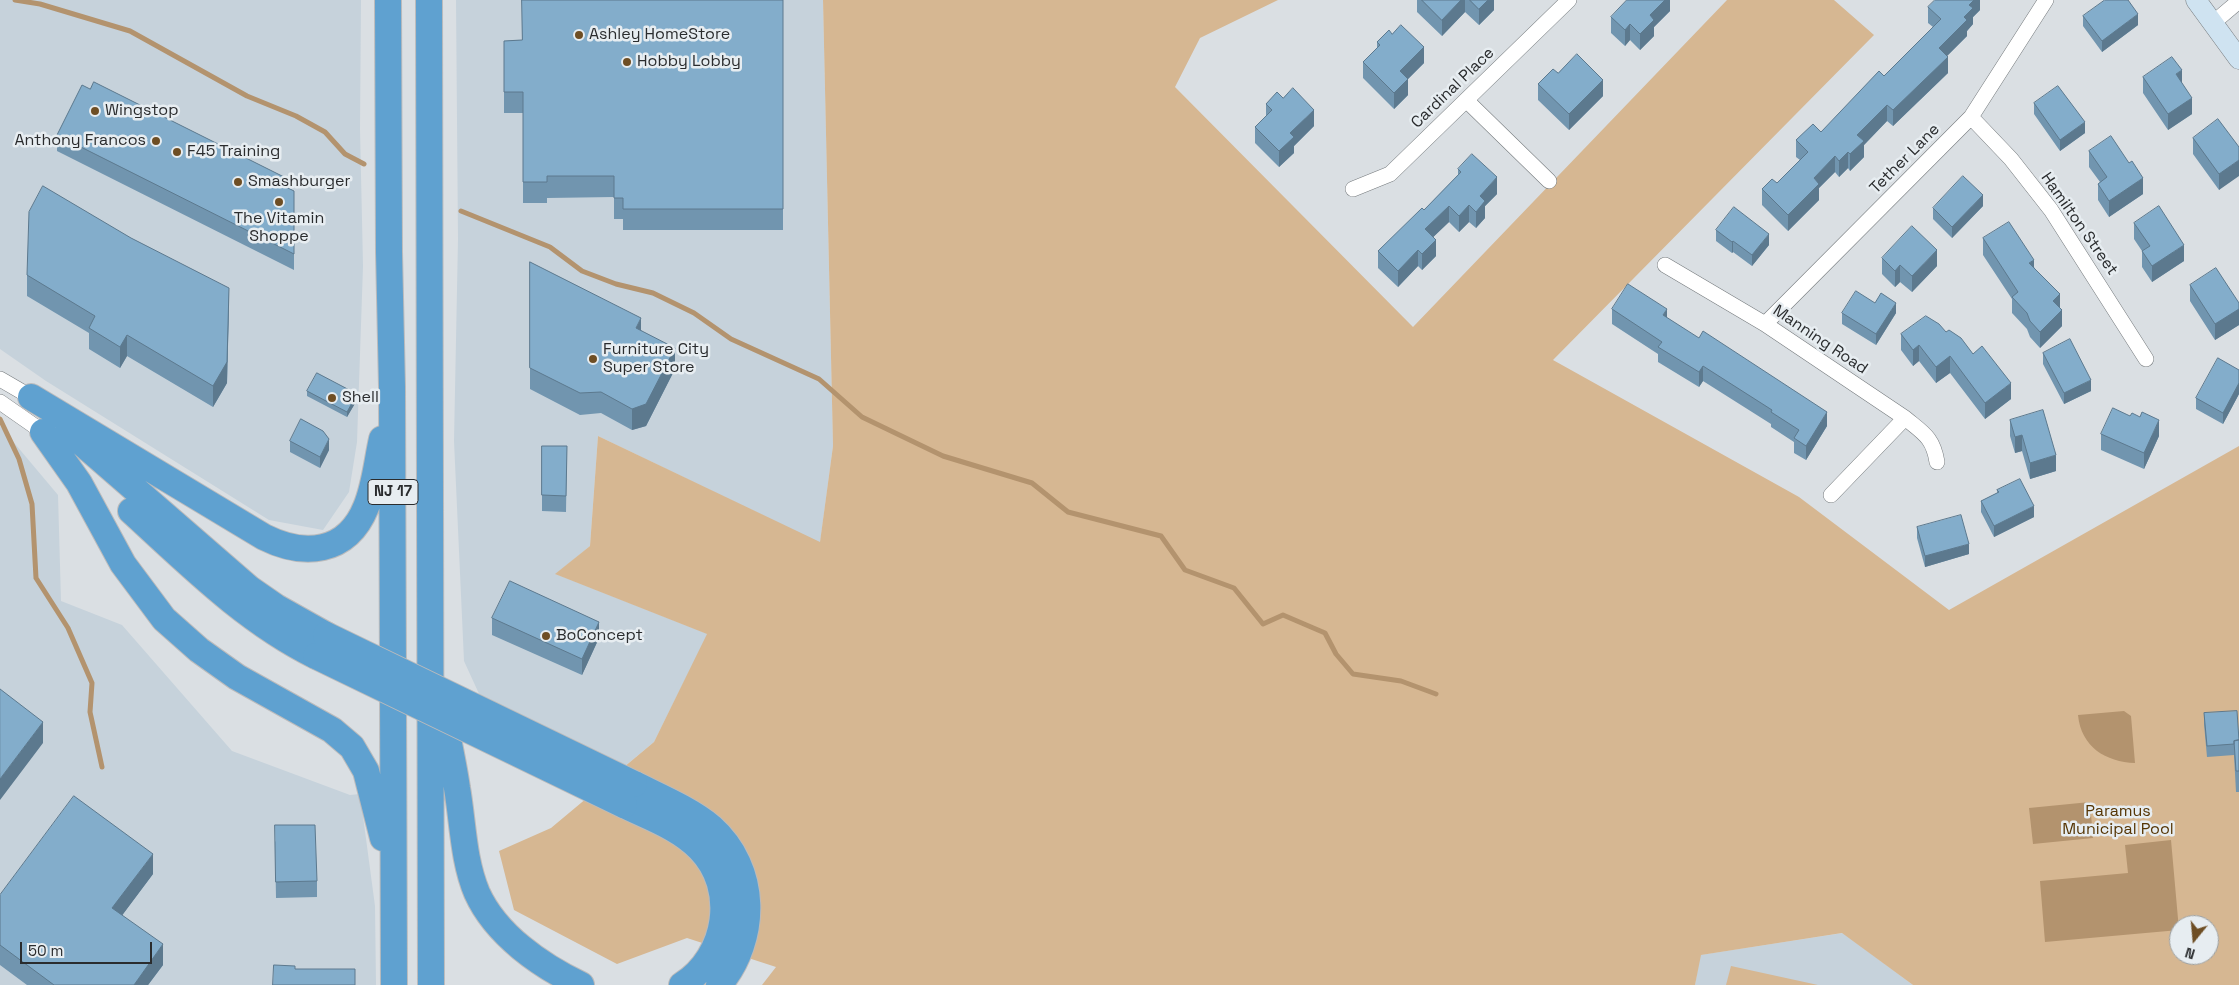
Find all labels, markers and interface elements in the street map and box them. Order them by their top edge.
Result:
place label: Ashley HomeStore [589,25,730,45]
marker: Ashley HomeStore [573,29,585,41]
street label: Cardinal Place [1407,44,1499,132]
place label: Hobby Lobby [637,52,741,72]
marker: Hobby Lobby [621,56,633,68]
place label: Wingstop [105,101,179,121]
marker: Wingstop [89,105,101,117]
street label: Tether Lane [1866,120,1944,198]
place label: Anthony Francos [14,131,146,151]
marker: Anthony Francos [150,135,162,147]
place label: F45 Training [187,142,280,162]
marker: F45 Training [171,146,183,158]
street label: Hamilton Street [2036,169,2122,279]
place label: Smashburger [248,172,351,192]
marker: Smashburger [232,176,244,188]
marker: The Vitamin Shoppe [273,196,285,208]
place label: The Vitamin Shoppe [234,209,324,247]
street label: Manning Road [1769,301,1871,379]
place label: Furniture City Super Store [603,340,709,378]
marker: Furniture City Super Store [587,353,599,365]
place label: Shell [342,388,379,408]
marker: Shell [326,392,338,404]
road number: NJ 17 [368,480,418,504]
place label: BoConcept [556,626,643,646]
marker: BoConcept [540,630,552,642]
park label: Paramus Municipal Pool [2062,802,2174,840]
north arrow [2169,915,2219,965]
scale bar [22,932,155,964]
text: 50 m [28,941,63,960]
text: N [2183,943,2197,963]

